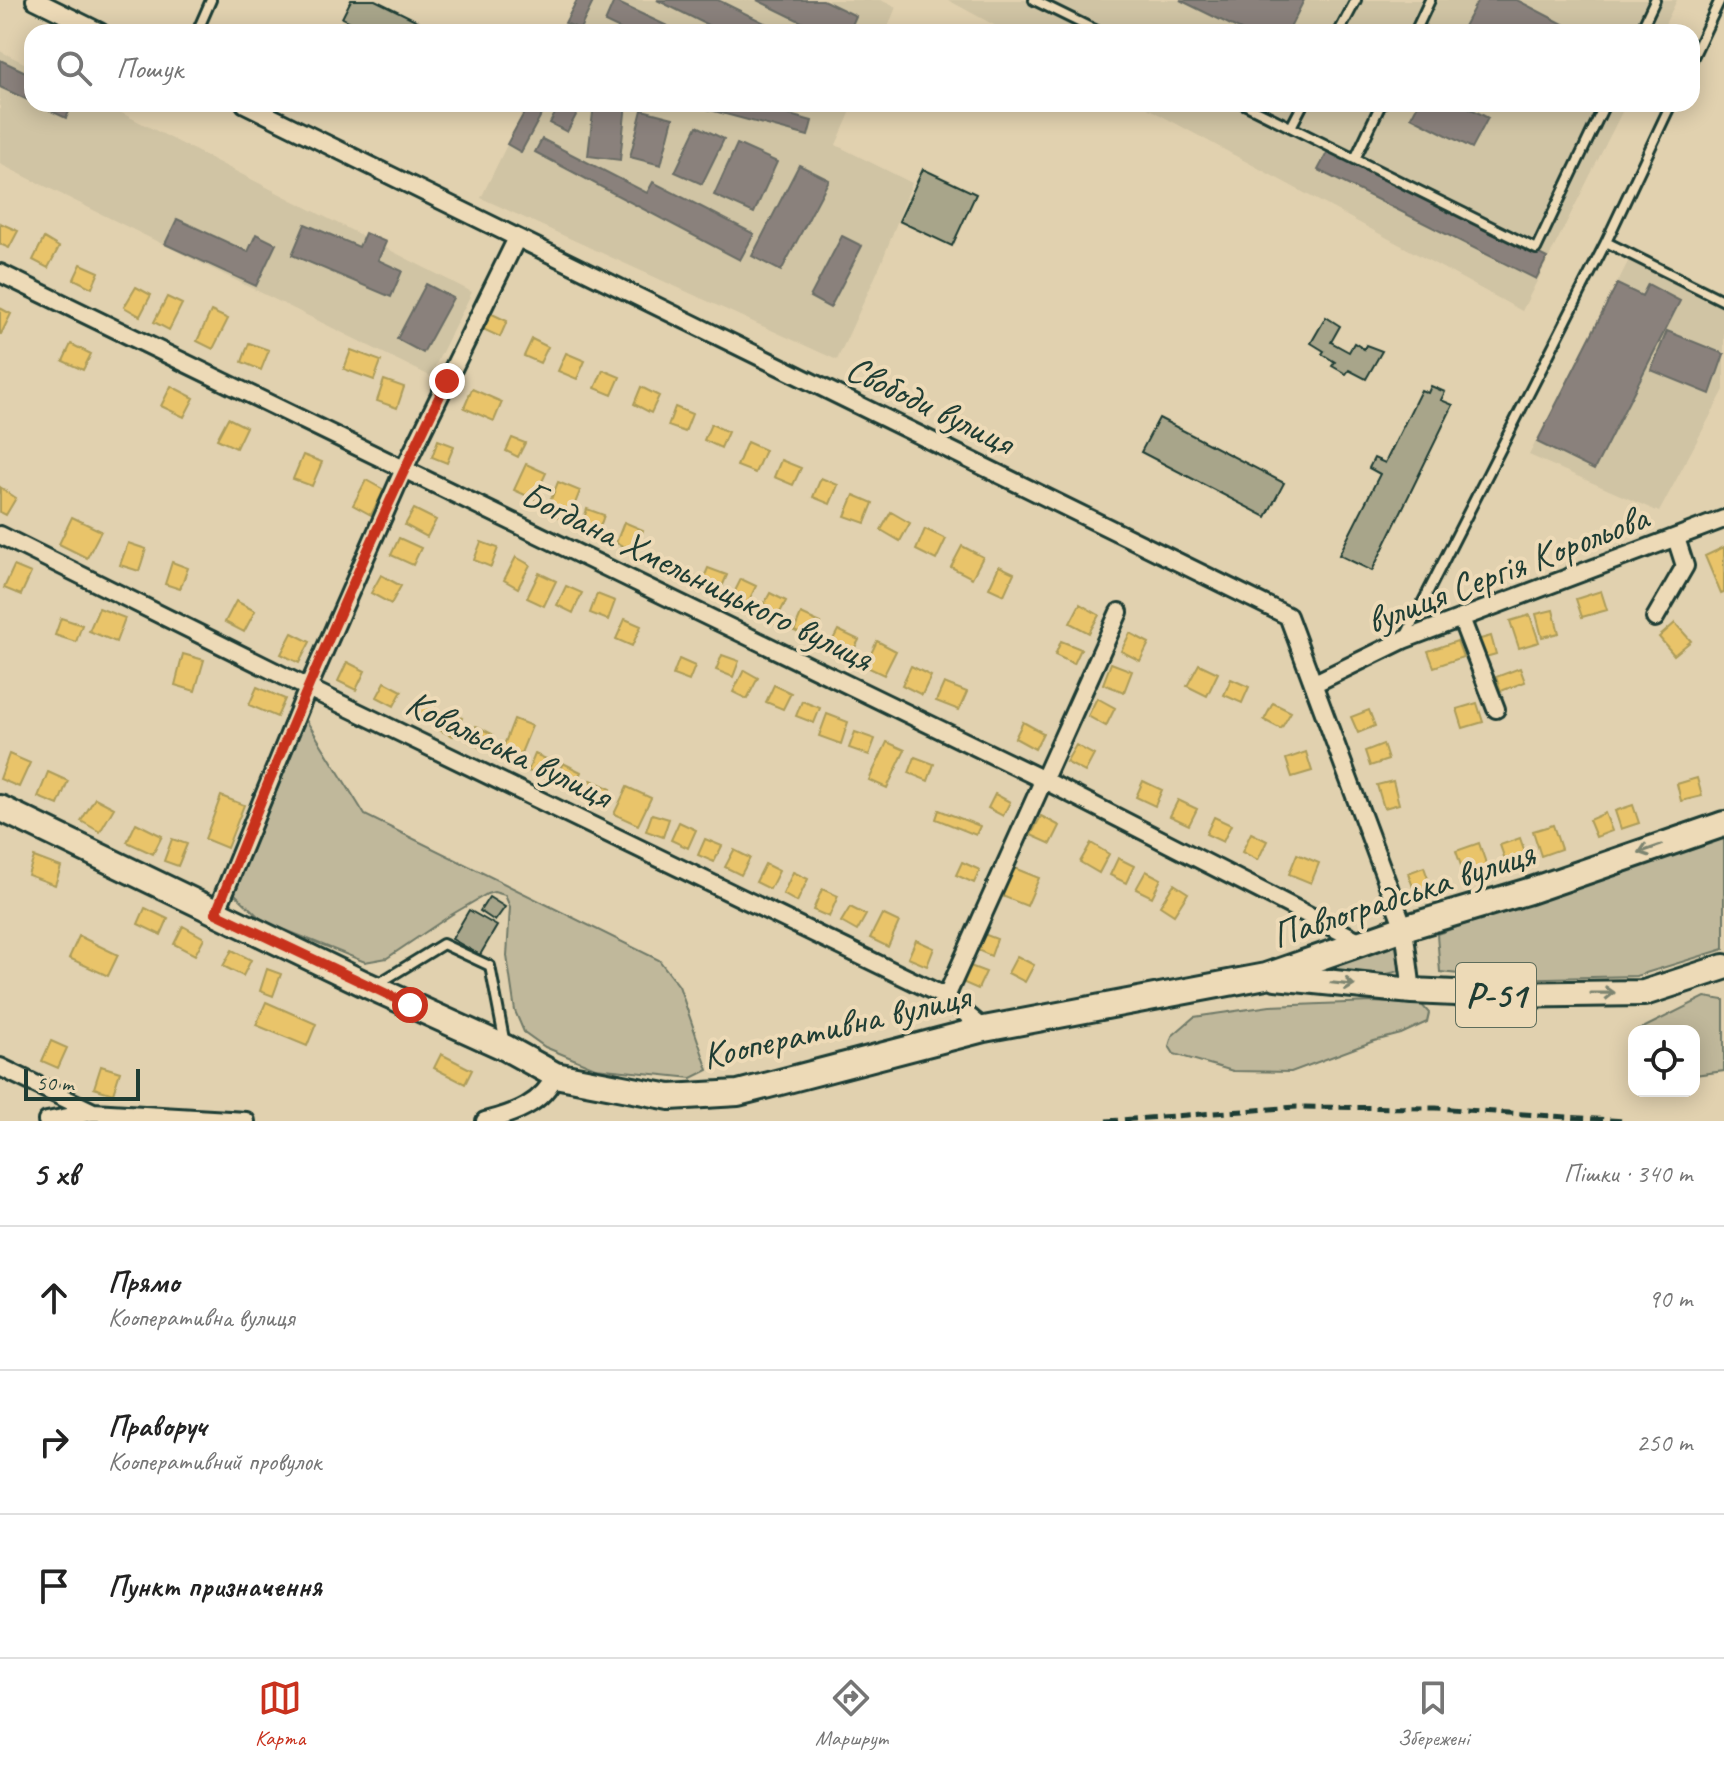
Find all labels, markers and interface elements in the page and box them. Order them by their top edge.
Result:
search box [24,24,1700,112]
icon: search [52,46,96,90]
text: Пошук [116,49,183,87]
street label: Свободи вулиця [839,344,1024,467]
route end [429,363,465,399]
street label: Богдана Хмельницького вулиця [513,470,882,682]
street label: вулиця Сергія Корольова [1360,493,1657,644]
street label: Ковальська вулиця [398,679,622,820]
street label: Павлоградська вулиця [1266,829,1541,959]
one-way arrow [1638,843,1663,858]
road number: Р-51 [1456,963,1536,1027]
street label: Кооперативна вулиця [698,972,977,1080]
one-way arrow [1329,976,1356,991]
one-way arrow [1589,985,1616,1001]
route start [392,987,428,1023]
map controls [1628,1025,1700,1097]
button: locate [1628,1025,1700,1097]
scale bar [24,1065,140,1101]
text: 50 m [36,1069,73,1097]
text: 5 хв [32,1152,78,1195]
text: Пішки · 340 m [1564,1157,1692,1190]
text: Прямо [108,1263,179,1301]
icon: ahead [32,1276,76,1320]
text: 90 m [1648,1282,1692,1315]
text: Кооперативна вулиця [108,1301,294,1334]
text: Праворуч [108,1407,206,1445]
icon: right [32,1420,76,1464]
text: 250 m [1636,1426,1692,1459]
text: Кооперативний провулок [108,1445,321,1478]
icon: arrive [32,1564,76,1608]
text: Пункт призначення [108,1567,322,1605]
tab: Карта [255,1676,305,1752]
tab: Маршрут [815,1676,888,1752]
tab: Збережені [1397,1676,1469,1752]

